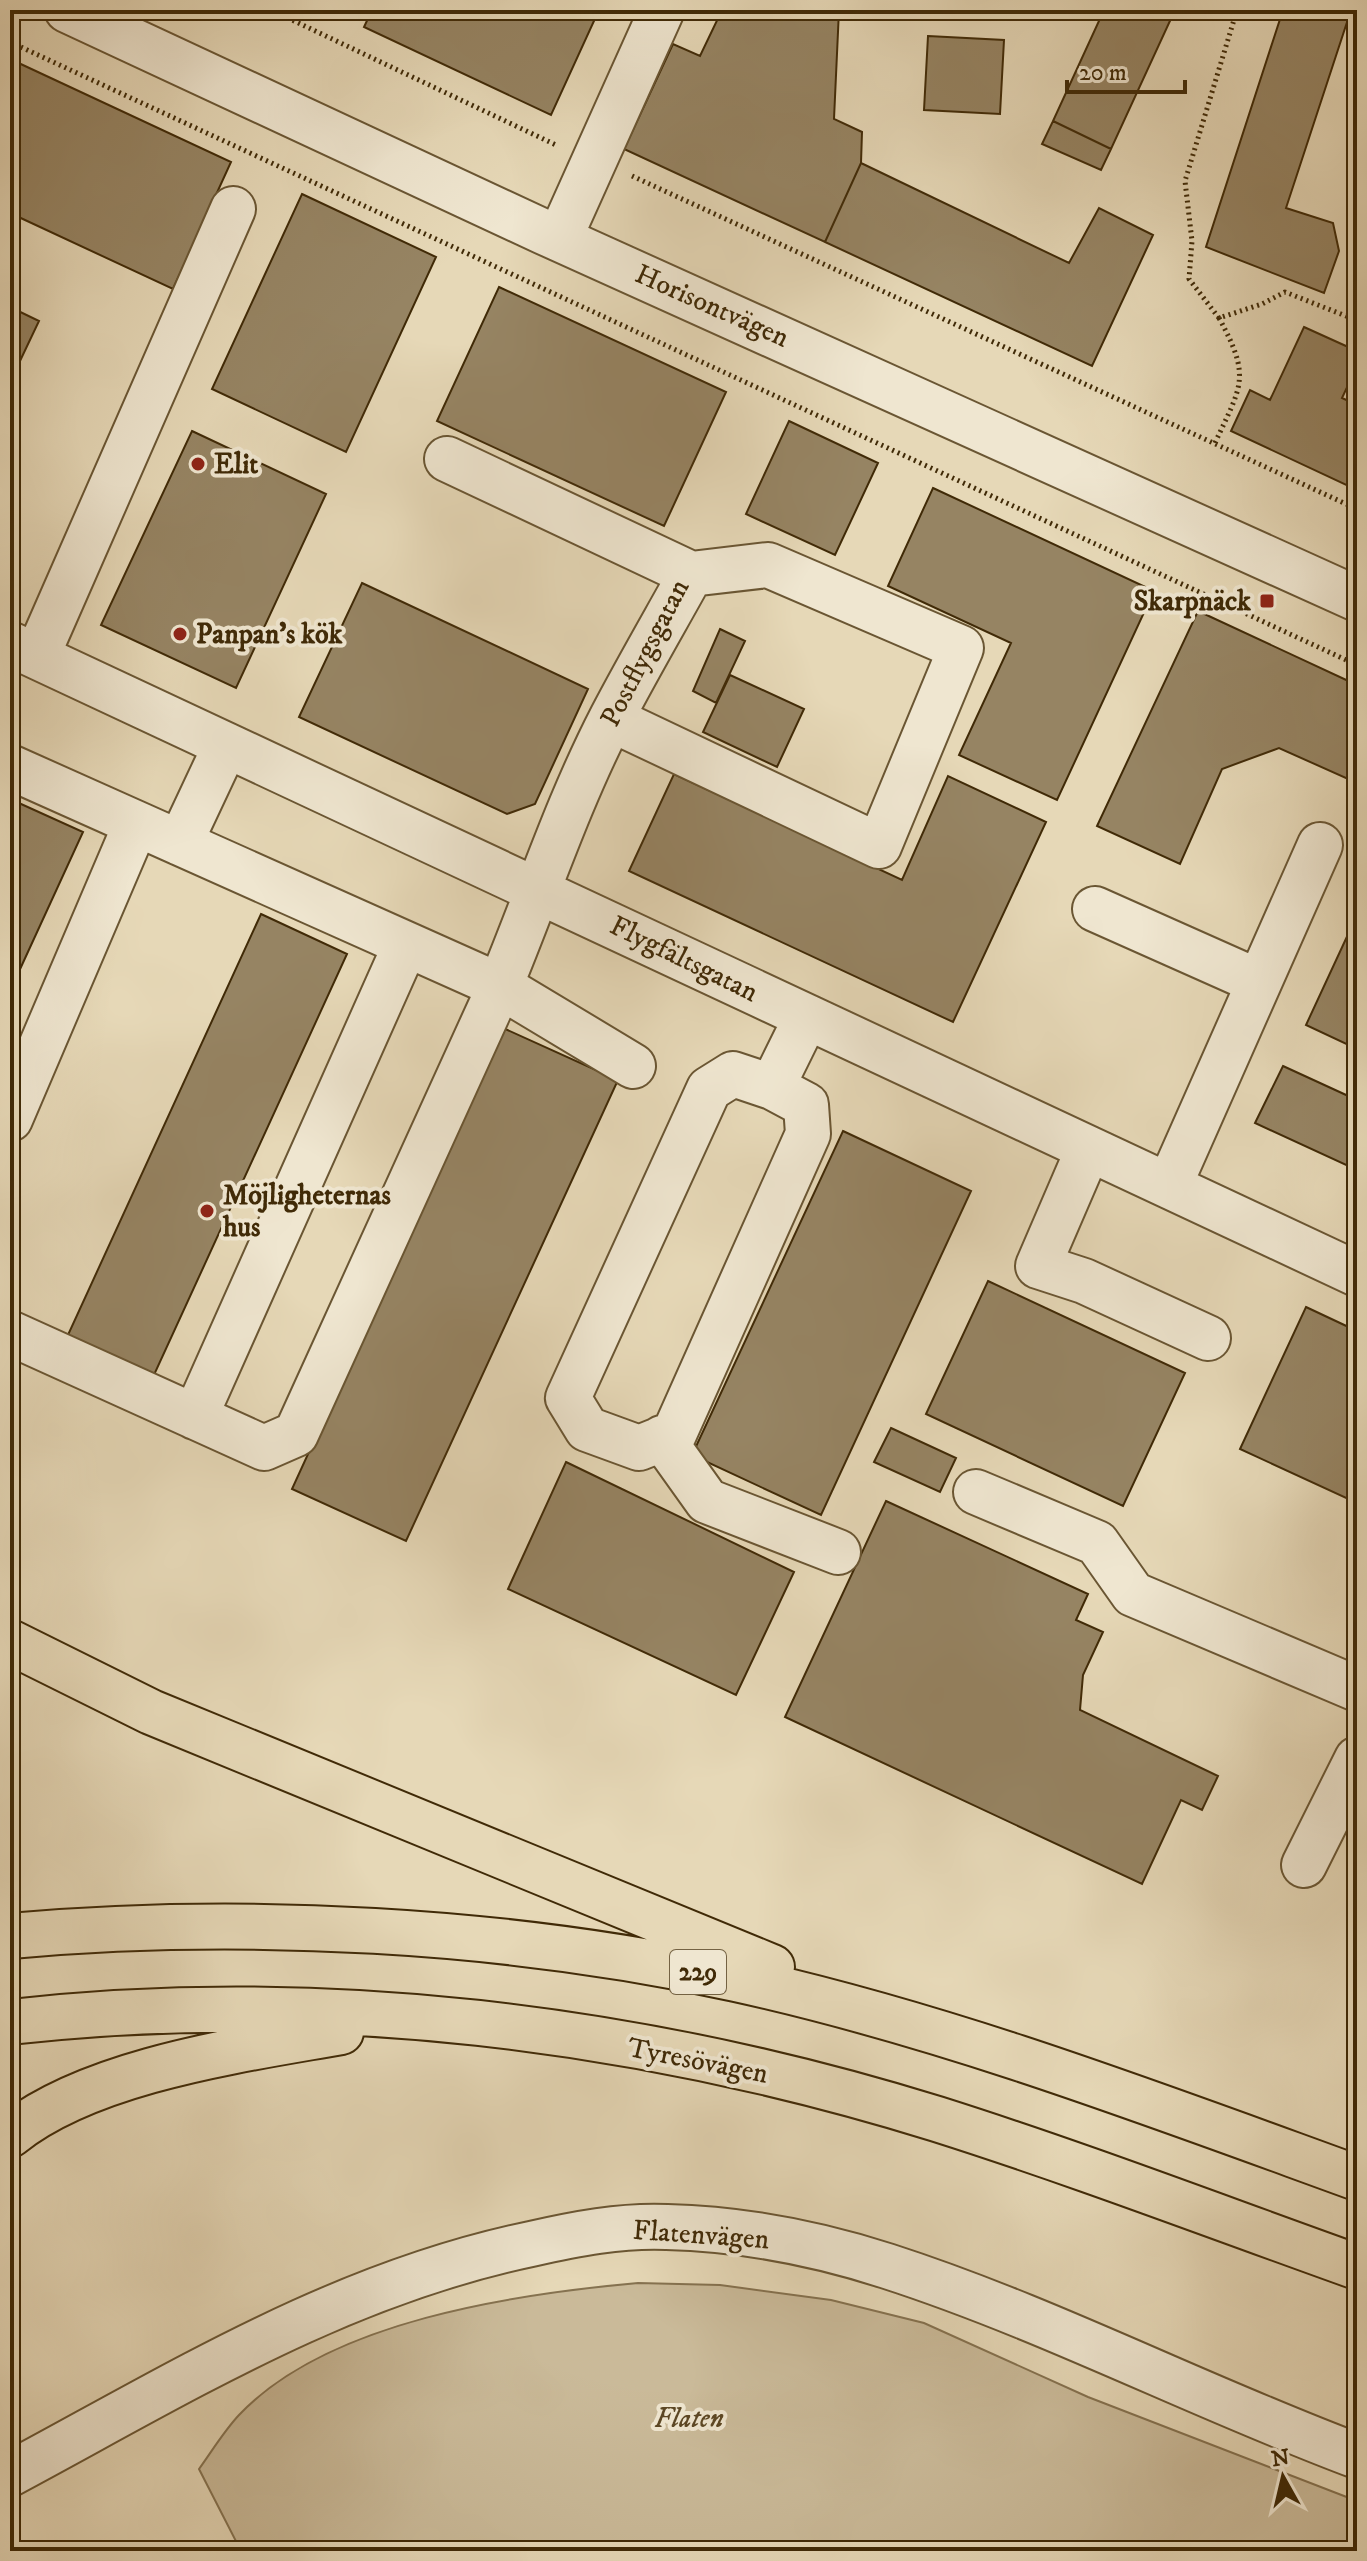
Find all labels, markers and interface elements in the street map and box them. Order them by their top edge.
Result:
scale bar [1067,44,1185,94]
text: 20 m [1079,58,1127,88]
street label: Horisontvägen [630,257,795,356]
place label: Elit [214,447,258,482]
marker: Elit [189,455,207,473]
street label: Postflygsgatan [593,573,697,733]
place label: Skarpnäck [1134,584,1252,619]
marker: Skarpnäck [1258,592,1276,610]
place label: Panpan's kök [196,617,343,652]
marker: Panpan's kök [171,625,189,643]
street label: Flygfältsgatan [604,908,764,1010]
place label: Möjligheternas hus [222,1178,391,1245]
marker: Möjligheternas hus [198,1202,216,1220]
road number: 229 [670,1950,726,1994]
street label: Tyresövägen [625,2030,772,2092]
street label: Flatenvägen [632,2213,771,2257]
park label: Flaten [654,2401,724,2436]
north arrow [1243,2437,1323,2517]
text: N [1270,2444,1291,2473]

